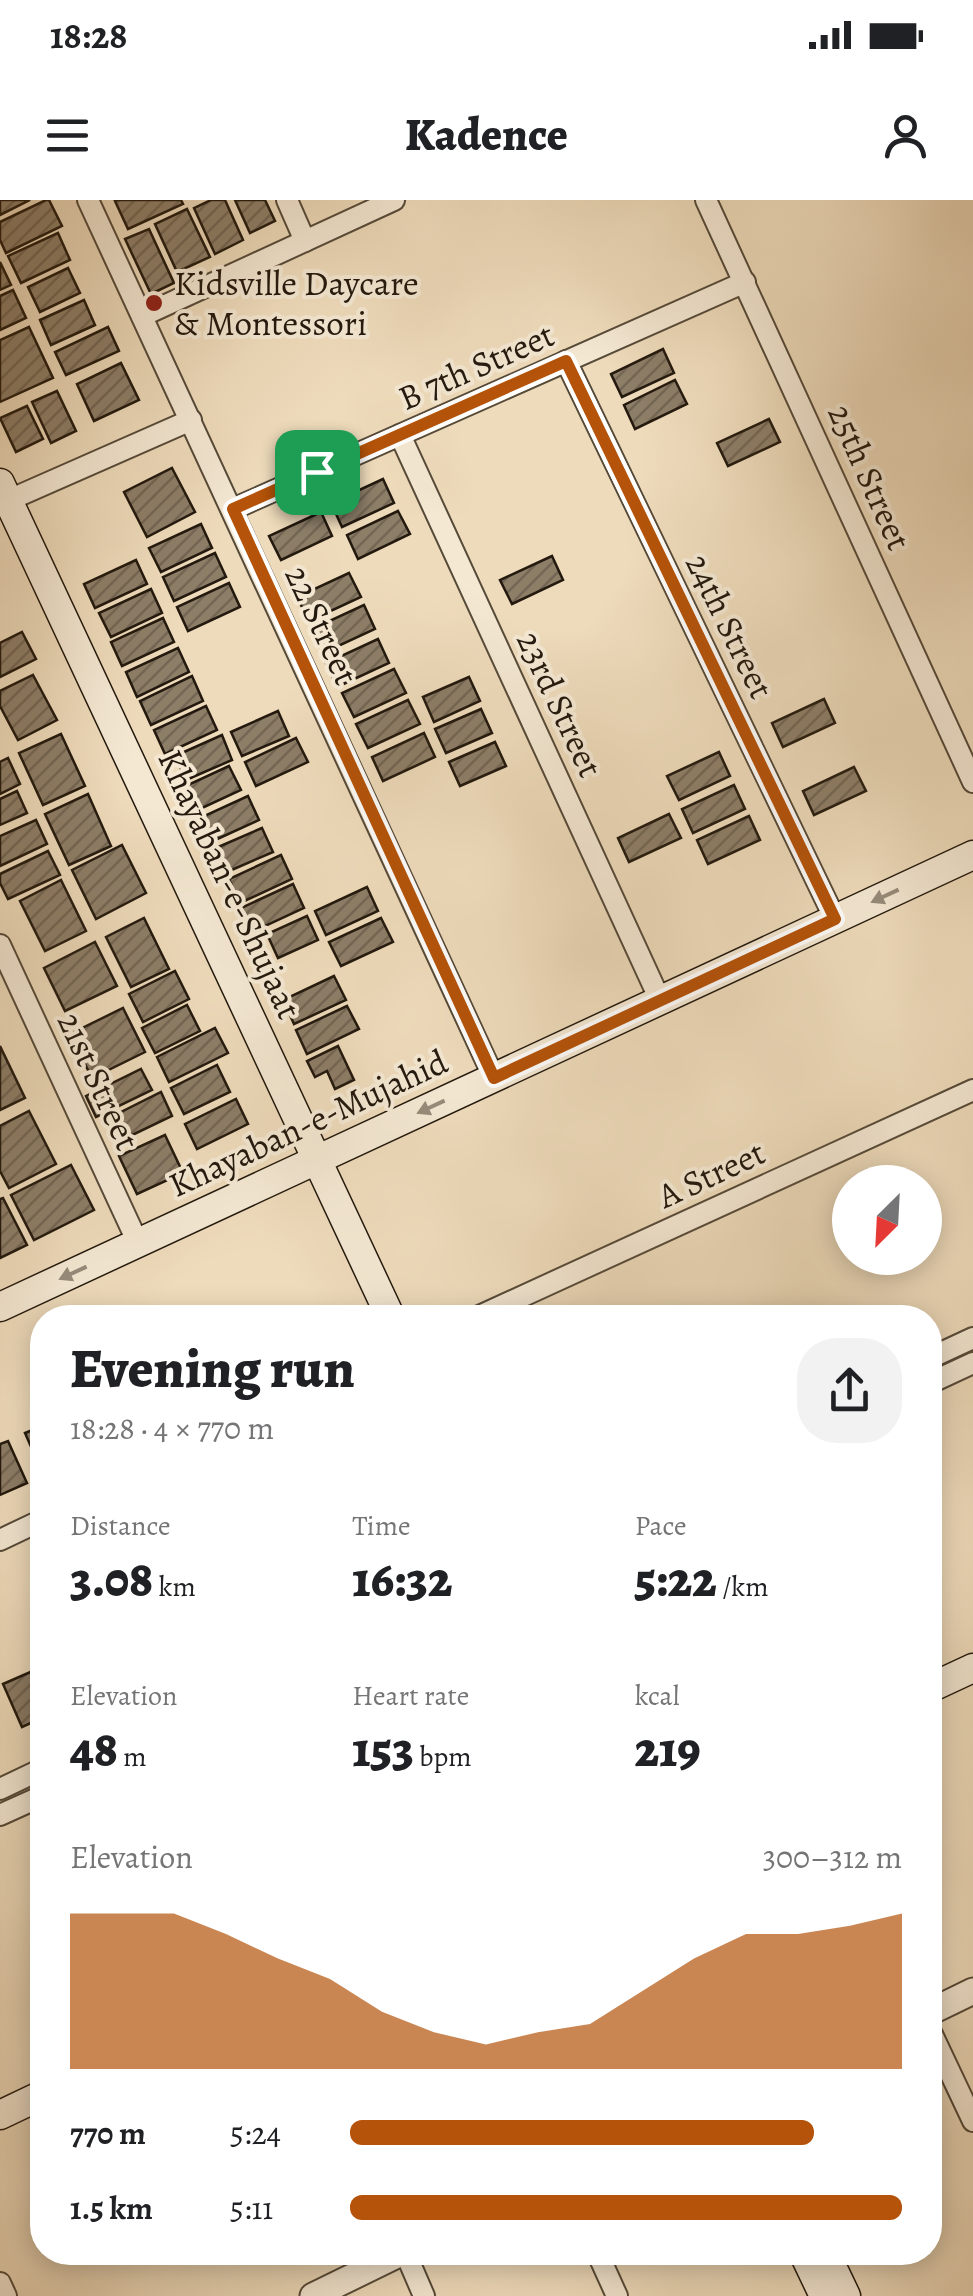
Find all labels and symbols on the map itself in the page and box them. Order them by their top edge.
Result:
place label: Kidsville Daycare & Montessori [174,259,419,347]
marker: Kidsville Daycare & Montessori [143,292,165,314]
street label: B 7th Street [391,310,561,422]
street label: 25th Street [817,396,923,558]
pin [275,430,360,515]
street label: 24th Street [674,545,786,707]
street label: 22 Street [274,558,370,692]
street label: 23rd Street [505,623,615,785]
street label: Khayaban-e-Shujaat [147,742,313,1026]
one-way arrow [870,888,899,904]
street label: 21st Street [46,1004,152,1158]
street label: Khayaban-e-Mujahid [161,1037,455,1209]
one-way arrow [416,1099,446,1115]
street label: A Street [649,1128,773,1220]
north arrow [832,1165,942,1275]
one-way arrow [58,1265,87,1282]

